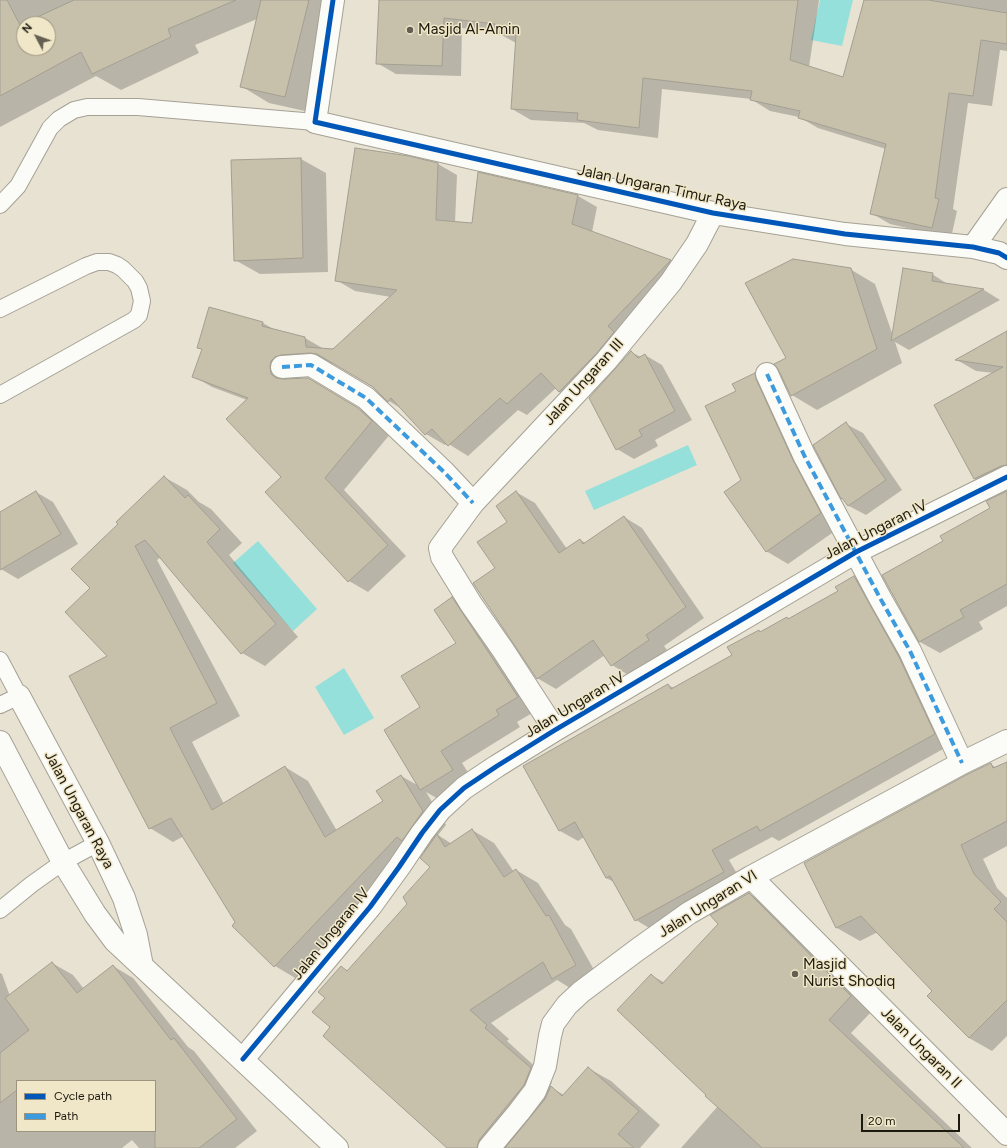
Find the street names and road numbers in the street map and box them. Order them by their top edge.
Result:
street label: Jalan Ungaran Timur Raya [576,161,748,215]
street label: Jalan Ungaran III [540,335,628,429]
street label: Jalan Ungaran IV [822,496,930,564]
street label: Jalan Ungaran IV [522,668,628,742]
street label: Jalan Ungaran Raya [40,748,118,872]
street label: Jalan Ungaran VI [655,866,761,942]
street label: Jalan Ungaran IV [288,884,374,984]
street label: Jalan Ungaran II [877,1004,965,1092]

